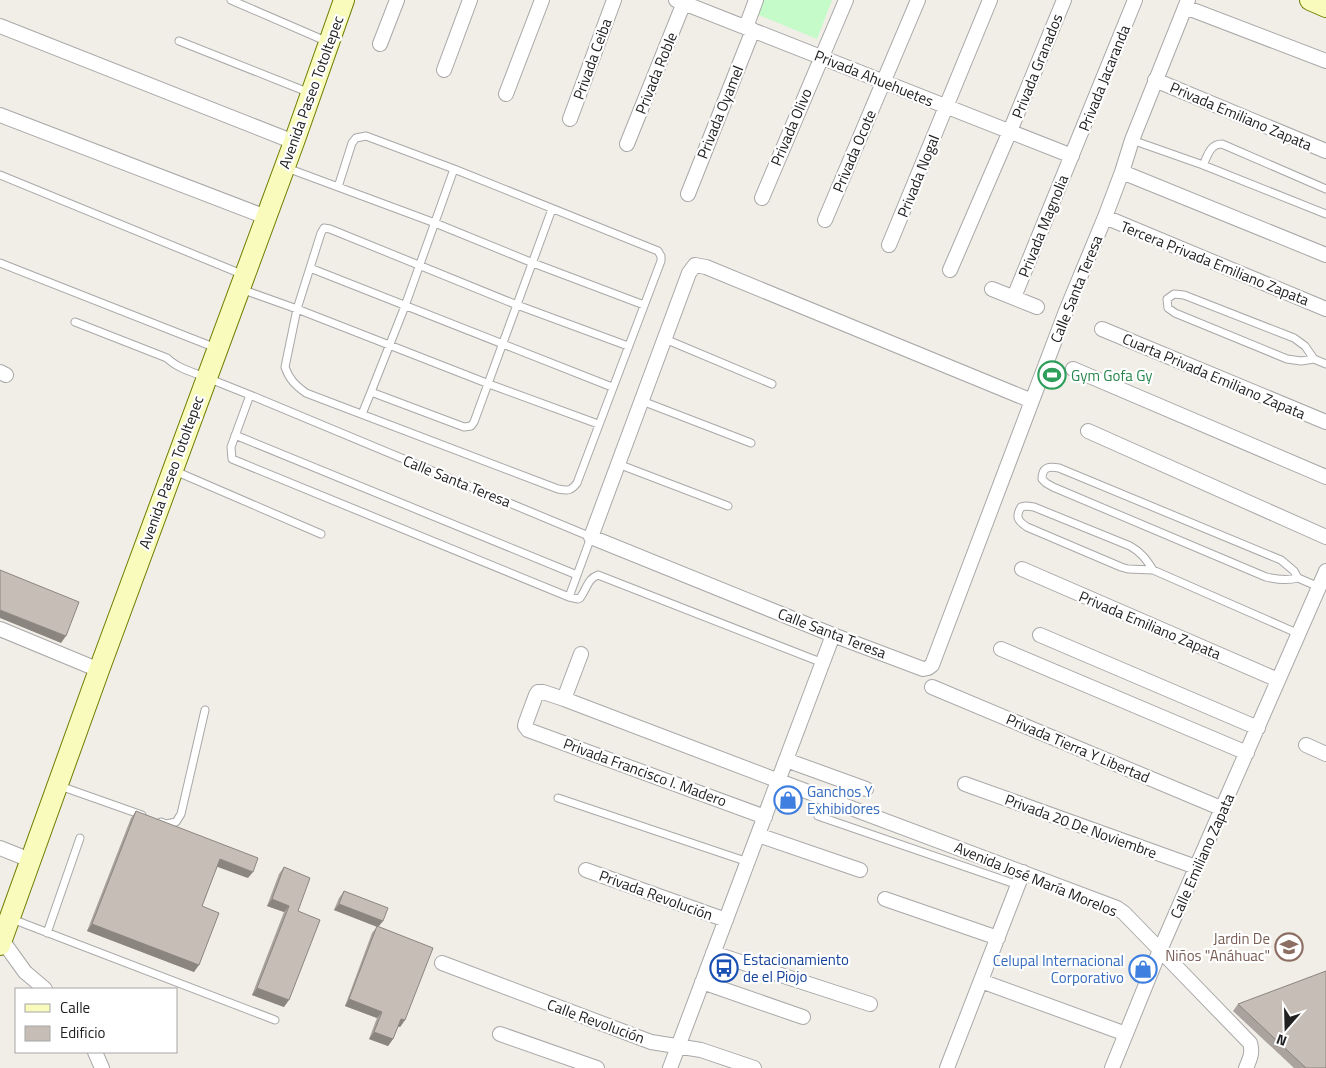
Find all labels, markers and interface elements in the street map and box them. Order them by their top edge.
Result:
street label: Privada Granados [1006,10,1068,122]
street label: Avenida Paseo Totoltepec [273,12,349,172]
street label: Privada Ceiba [567,15,618,103]
street label: Privada Jacaranda [1072,21,1136,135]
street label: Privada Roble [629,29,683,117]
street label: Privada Ahuehuetes [811,44,937,112]
street label: Privada Oyamel [691,62,749,162]
street label: Privada Emiliano Zapata [1166,76,1316,156]
street label: Privada Olivo [764,85,818,169]
street label: Privada Ocote [826,106,882,196]
street label: Privada Nogal [891,131,945,221]
street label: Privada Magnolia [1012,171,1074,281]
street label: Tercera Privada Emiliano Zapata [1117,215,1313,312]
street label: Calle Santa Teresa [1044,231,1108,346]
street label: Cuarta Privada Emiliano Zapata [1119,327,1310,425]
sports icon: Gym Gofa Gy [1037,360,1067,390]
place label: Gym Gofa Gy [1071,364,1153,387]
street label: Avenida Paseo Totoltepec [133,392,209,552]
street label: Calle Santa Teresa [400,449,515,513]
street label: Privada Emiliano Zapata [1075,585,1225,665]
street label: Calle Santa Teresa [774,602,890,664]
street label: Privada Tierra Y Libertad [1003,707,1153,789]
street label: Privada Francisco I. Madero [560,732,730,812]
place label: Ganchos Y Exhibidores [807,780,880,820]
shop icon: Ganchos Y Exhibidores [773,785,803,815]
street label: Privada 20 De Noviembre [1002,788,1160,864]
street label: Calle Emiliano Zapata [1164,789,1240,922]
street label: Avenida José María Morelos [951,836,1121,922]
street label: Privada Revolución [596,864,716,926]
place label: Jardin De Niños "Anáhuac" [1165,927,1270,967]
school or university icon: Jardin De Niños "Anáhuac" [1274,932,1304,962]
place label: Estacionamiento de el Piojo [743,948,849,988]
place label: Celupal Internacional Corporativo [993,949,1124,989]
bus stop icon: Estacionamiento de el Piojo [709,953,739,983]
shop icon: Celupal Internacional Corporativo [1128,954,1158,984]
legend [15,988,178,1053]
street label: Calle Revolución [544,993,648,1049]
text: Calle [60,996,90,1019]
north arrow [1261,1003,1311,1053]
text: Edificio [60,1021,105,1044]
text: N [1273,1029,1290,1052]

